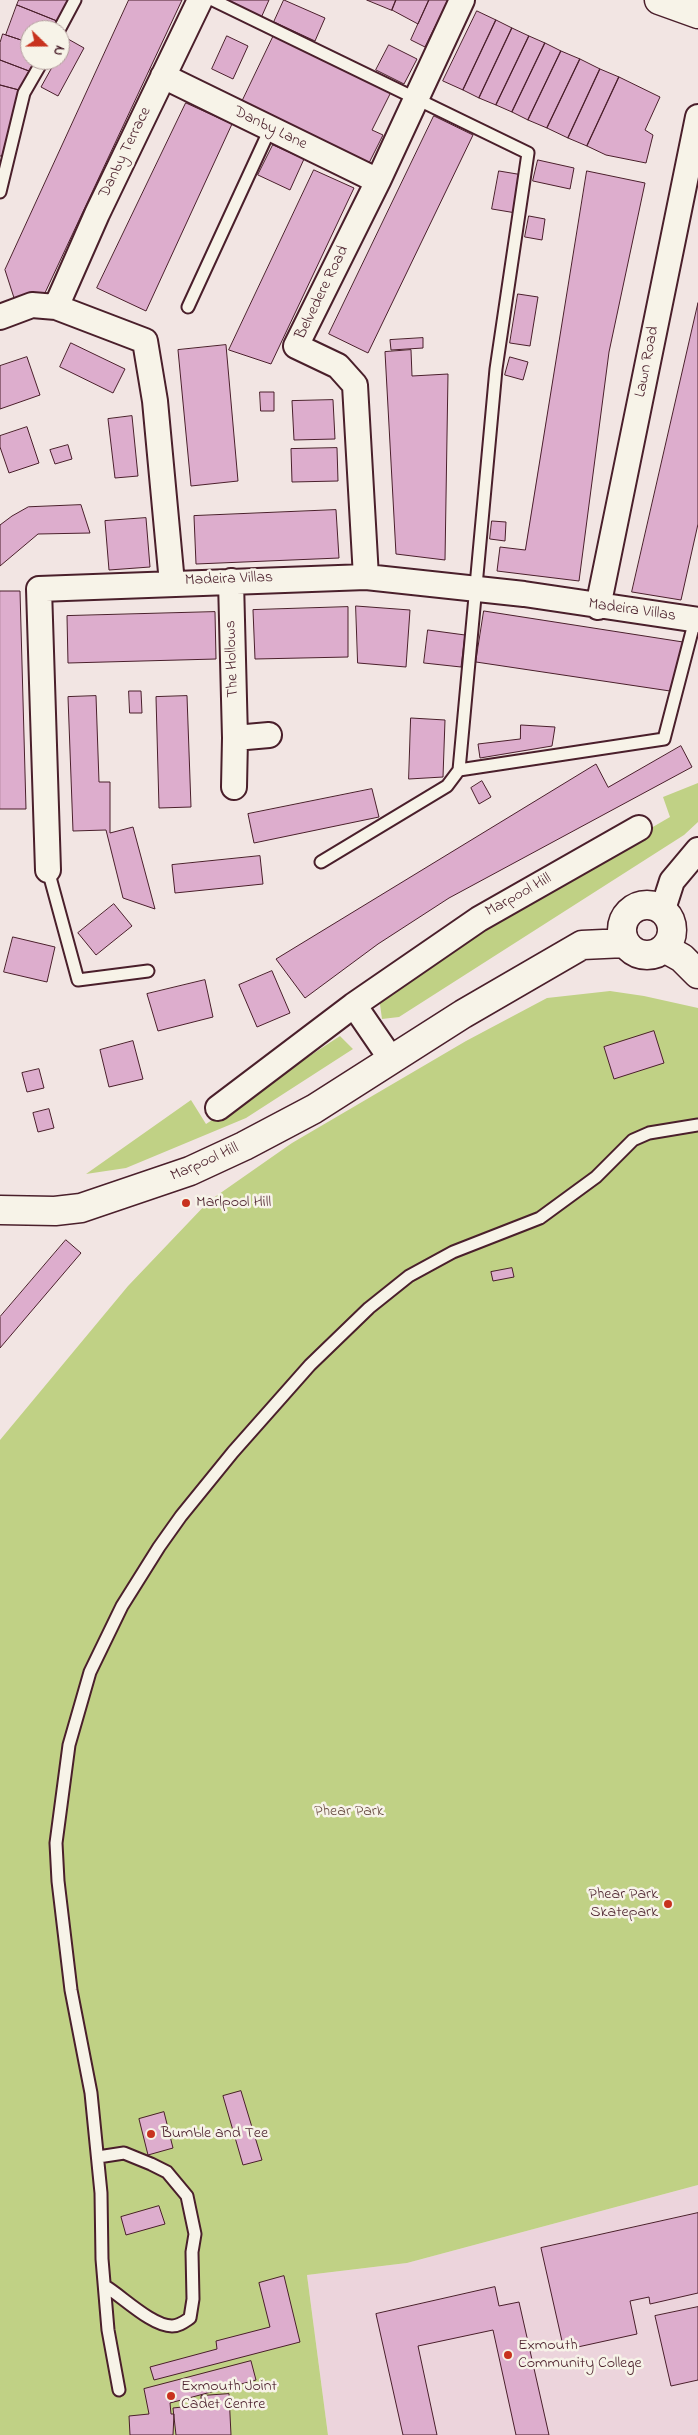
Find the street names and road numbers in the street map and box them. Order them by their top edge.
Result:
street label: Danby Lane [230,103,310,155]
street label: Danby Terrace [96,104,156,202]
street label: Belvedere Road [292,243,354,343]
street label: Lawn Road [632,325,664,399]
street label: Madeira Villas [185,569,273,591]
street label: Madeira Villas [587,595,677,627]
street label: The Hollows [222,620,244,698]
street label: Marpool Hill [483,870,555,922]
street label: Marpool Hill [168,1140,242,1186]

